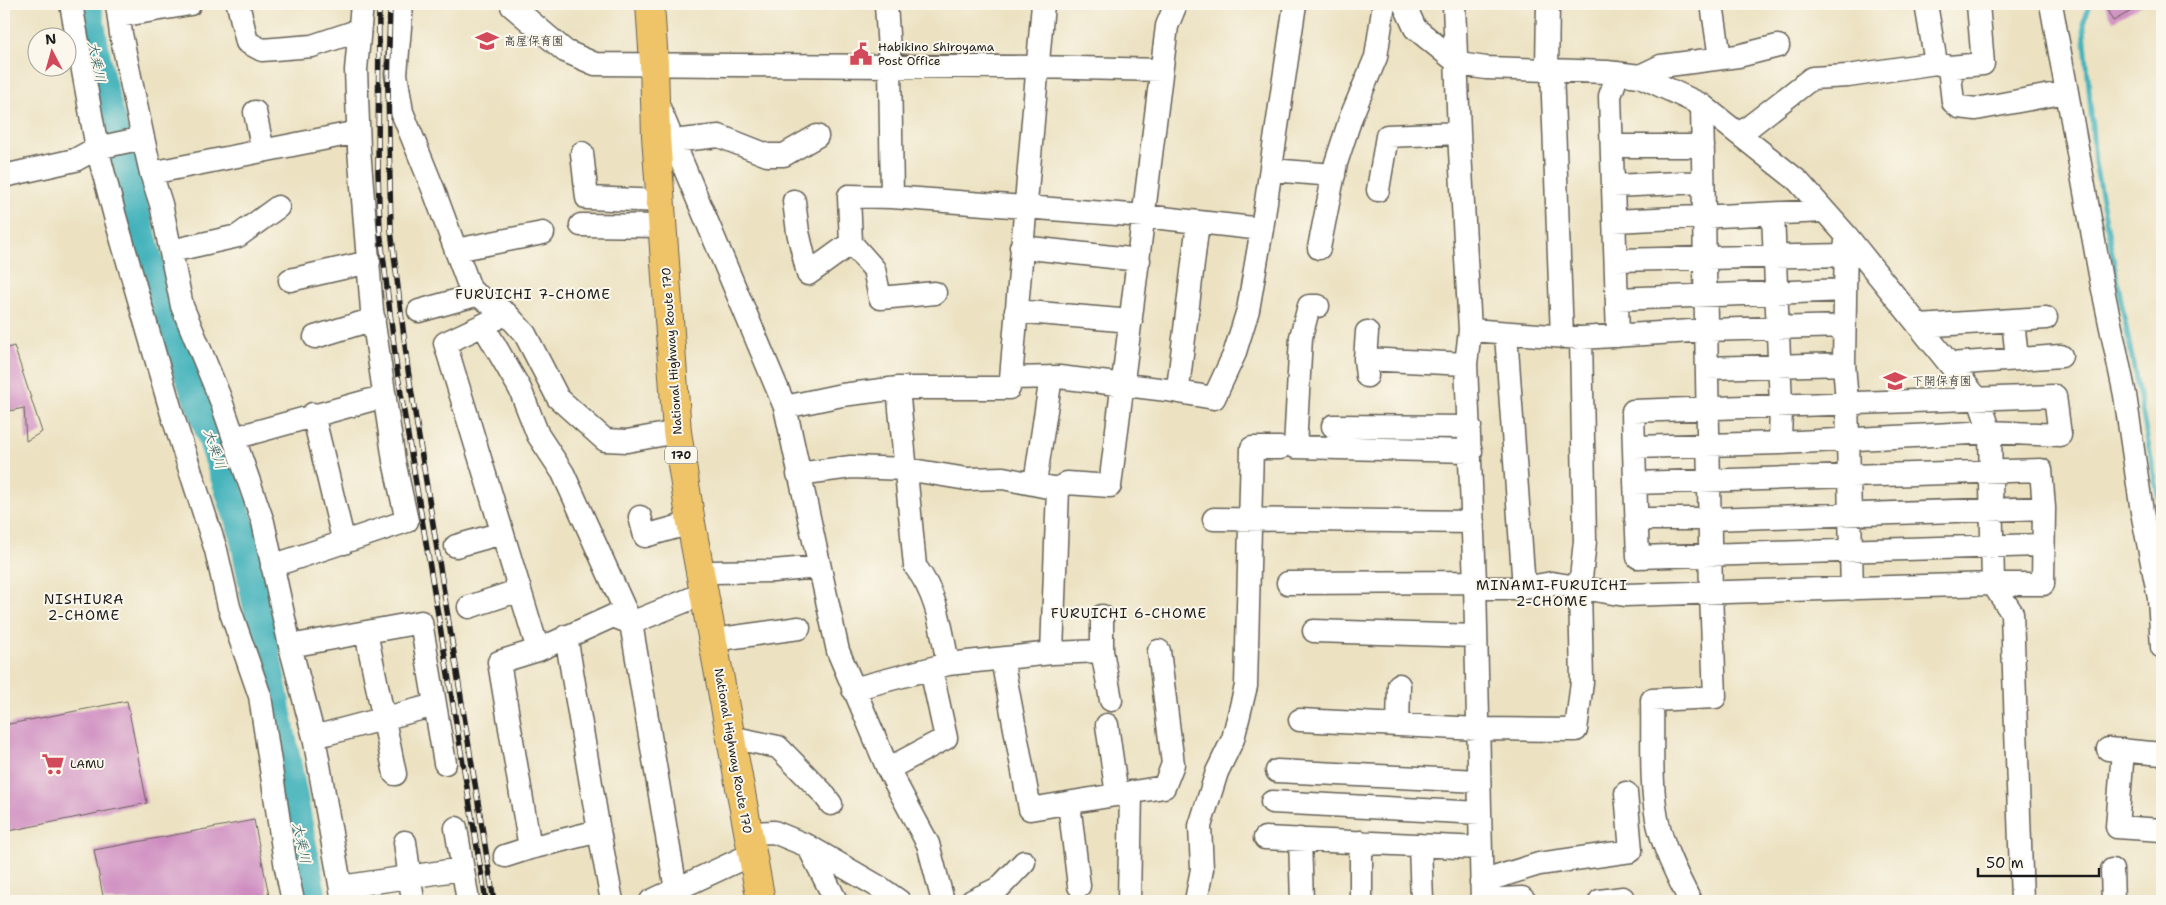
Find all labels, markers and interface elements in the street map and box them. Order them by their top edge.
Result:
north arrow [28,28,78,78]
school or university icon: 高屋保育園 [474,28,500,54]
text: N [44,30,57,49]
place label: 高屋保育園 [504,33,564,49]
place label: Habikino Shiroyama Post Office [878,39,995,69]
water label: 大乗川 [84,40,110,84]
public building icon: Habikino Shiroyama Post Office [848,41,874,67]
street label: National Highway Route 170 [658,267,686,435]
district label: FURUICHI 7-CHOME [455,285,611,303]
school or university icon: 下開保育園 [1882,368,1908,394]
place label: 下開保育園 [1912,373,1972,389]
water label: 大乗川 [200,426,230,472]
road number: 170 [665,446,697,464]
district label: MINAMI-FURUICHI 2-CHOME [1476,576,1628,610]
district label: NISHIURA 2-CHOME [44,590,124,624]
district label: FURUICHI 6-CHOME [1051,604,1207,622]
street label: National Highway Route 170 [711,667,755,835]
supermarket icon: LAMU [40,751,66,777]
place label: LAMU [70,756,104,772]
water label: 大乗川 [289,821,315,865]
scale bar [1978,845,2100,877]
text: 50 m [1986,853,2024,873]

